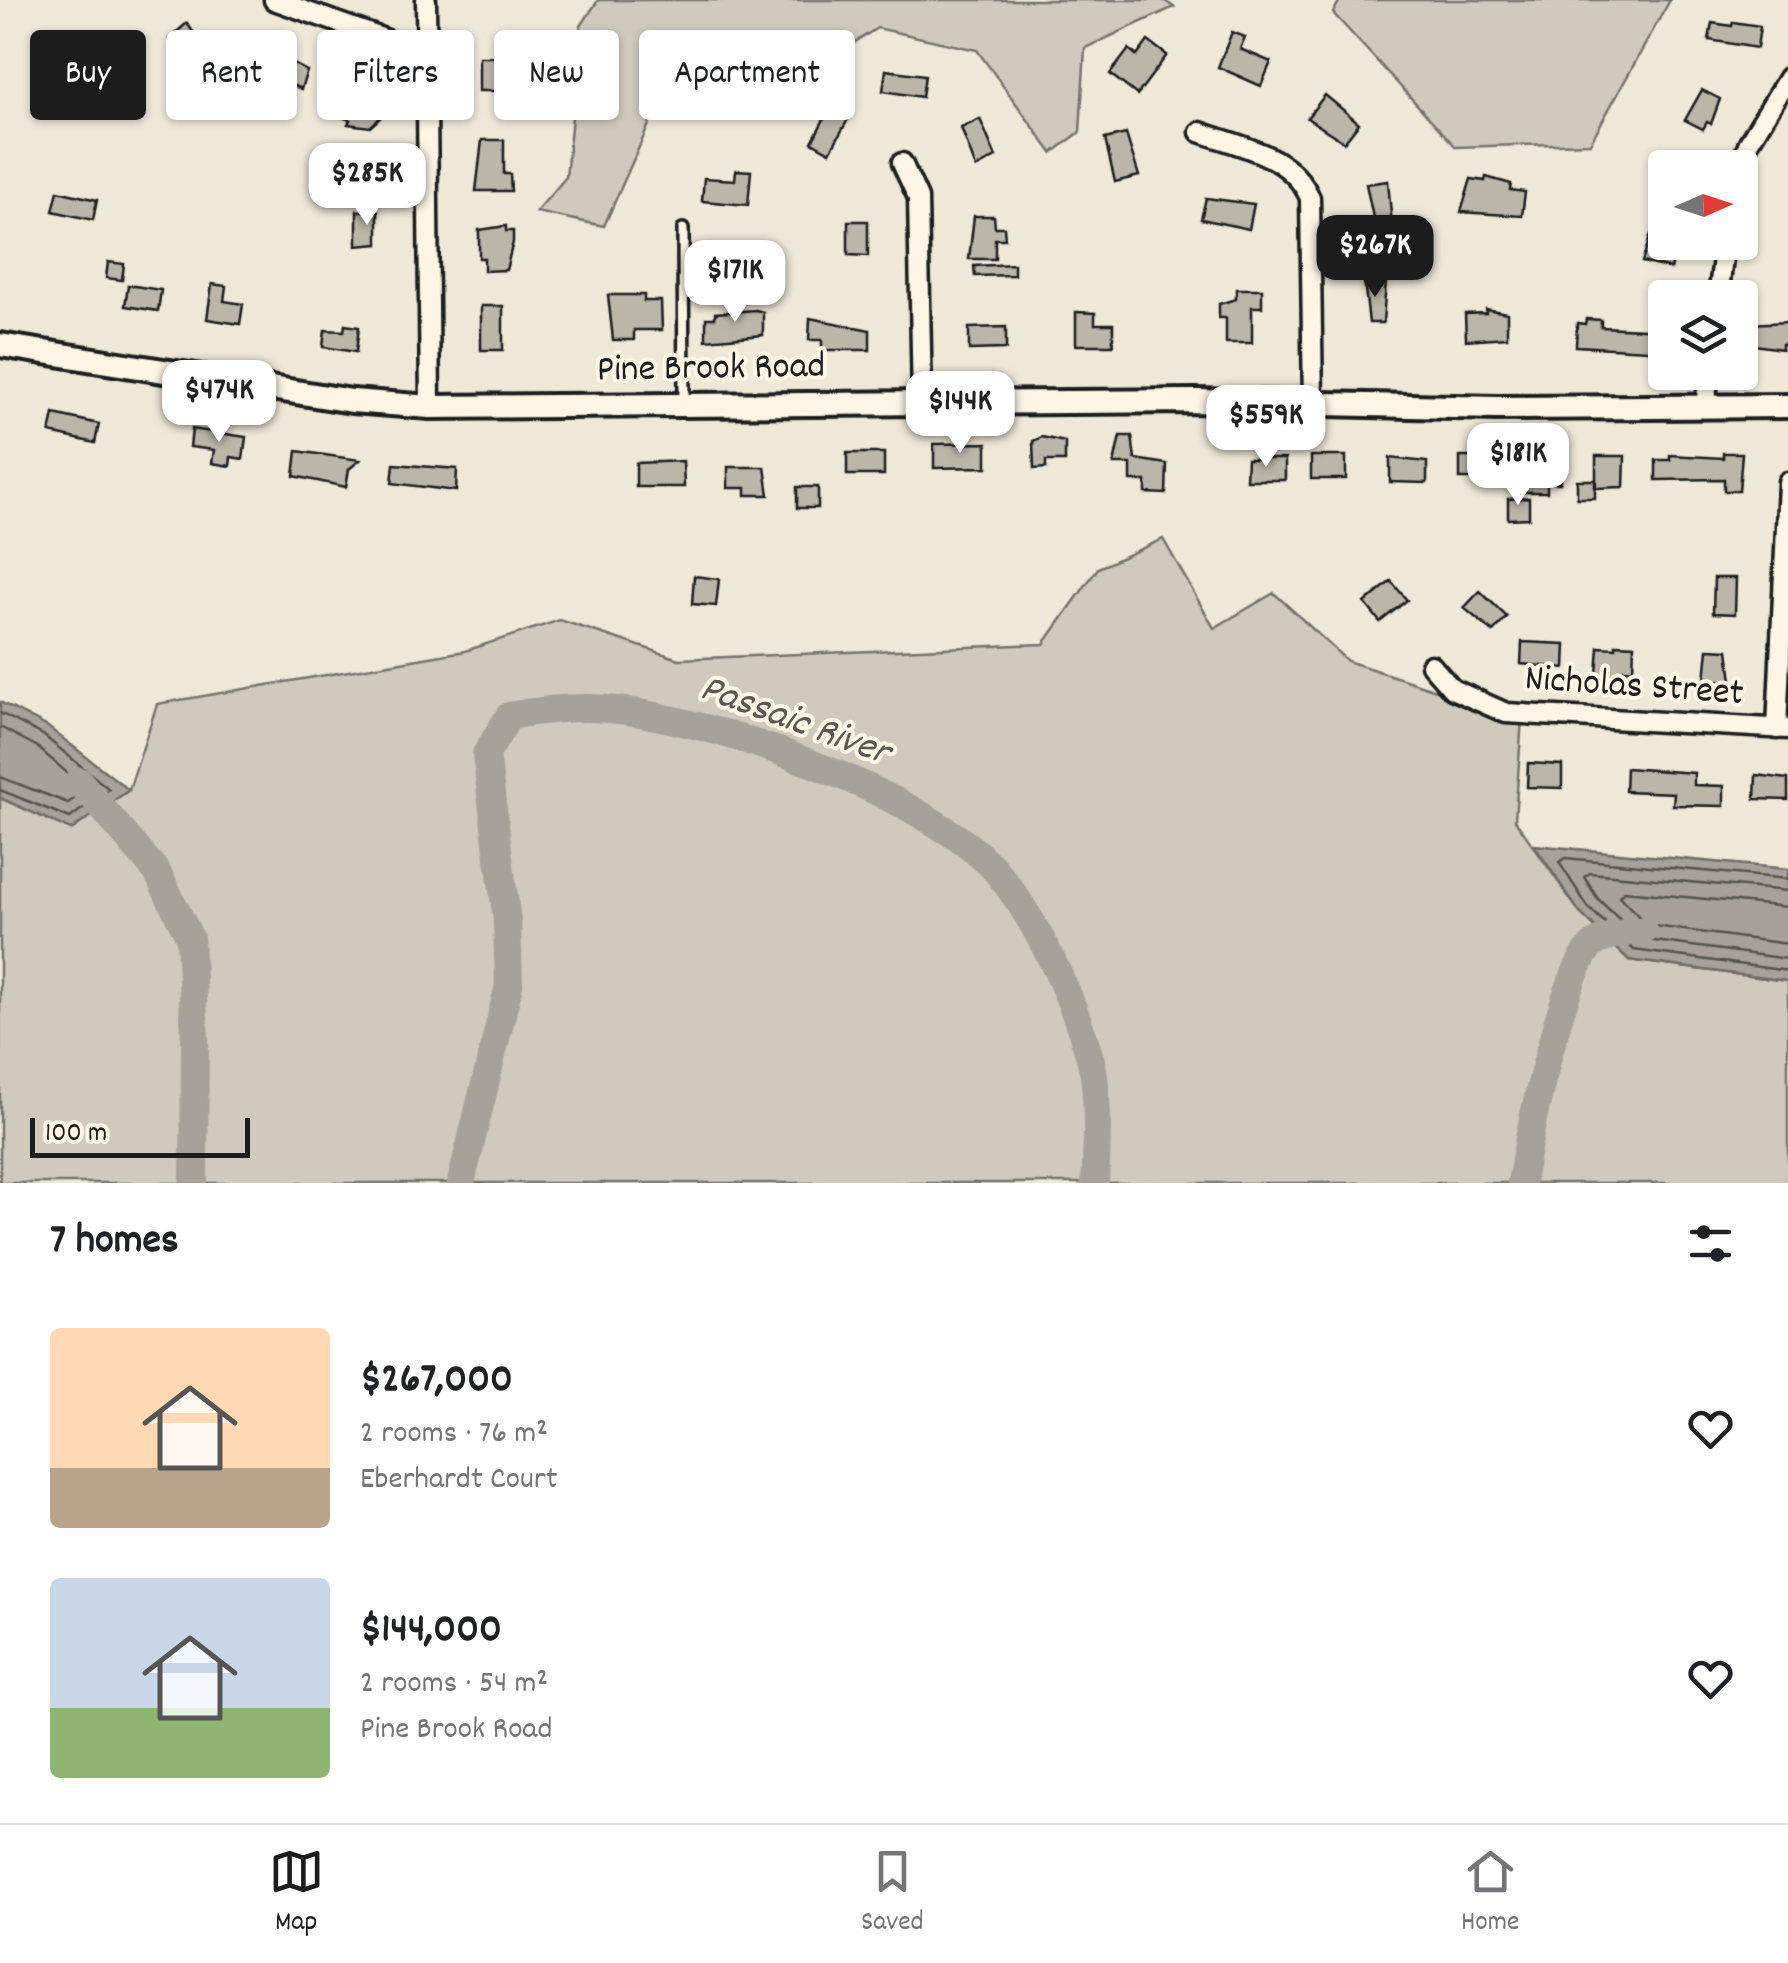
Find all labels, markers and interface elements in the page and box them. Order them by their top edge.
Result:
chip: Buy [30,30,146,120]
chip: Rent [166,30,297,120]
chip: Filters [317,30,474,120]
chip: New [494,30,619,120]
chip: Apartment [639,30,855,120]
pin: $285K [297,143,437,228]
north arrow [1648,150,1758,260]
map controls [1648,150,1758,390]
text: $285K [331,152,403,198]
pin: $267K [1305,215,1445,300]
text: $267K [1339,224,1411,270]
pin: $171K [665,240,805,325]
text: $171K [706,249,764,295]
button: layers [1648,280,1758,390]
street label: Pine Brook Road [596,341,826,399]
pin: $474K [149,360,289,445]
text: $474K [184,369,254,415]
pin: $144K [890,371,1030,456]
text: $144K [928,380,992,426]
pin: $559K [1196,385,1336,470]
text: $559K [1228,394,1304,440]
pin: $181K [1448,423,1588,508]
text: $181K [1489,432,1547,478]
street label: Nicholas Street [1523,653,1745,723]
water label: Passaic River [691,662,901,785]
scale bar [30,1113,250,1158]
text: 100 m [45,1115,107,1155]
text: 7 homes [50,1213,179,1273]
icon: filters [1683,1216,1738,1271]
text: $267,000 [360,1352,513,1412]
icon: home [130,1368,250,1488]
icon: heart [1683,1401,1738,1456]
text: 2 rooms · 76 m² [360,1412,548,1458]
text: Eberhardt Court [360,1458,558,1504]
text: $144,000 [360,1602,502,1662]
icon: home [130,1618,250,1738]
icon: heart [1683,1651,1738,1706]
text: 2 rooms · 54 m² [360,1662,548,1708]
text: Pine Brook Road [360,1708,552,1754]
tab: Map [269,1844,324,1944]
tab: Saved [861,1844,924,1944]
tab: Home [1461,1844,1519,1944]

